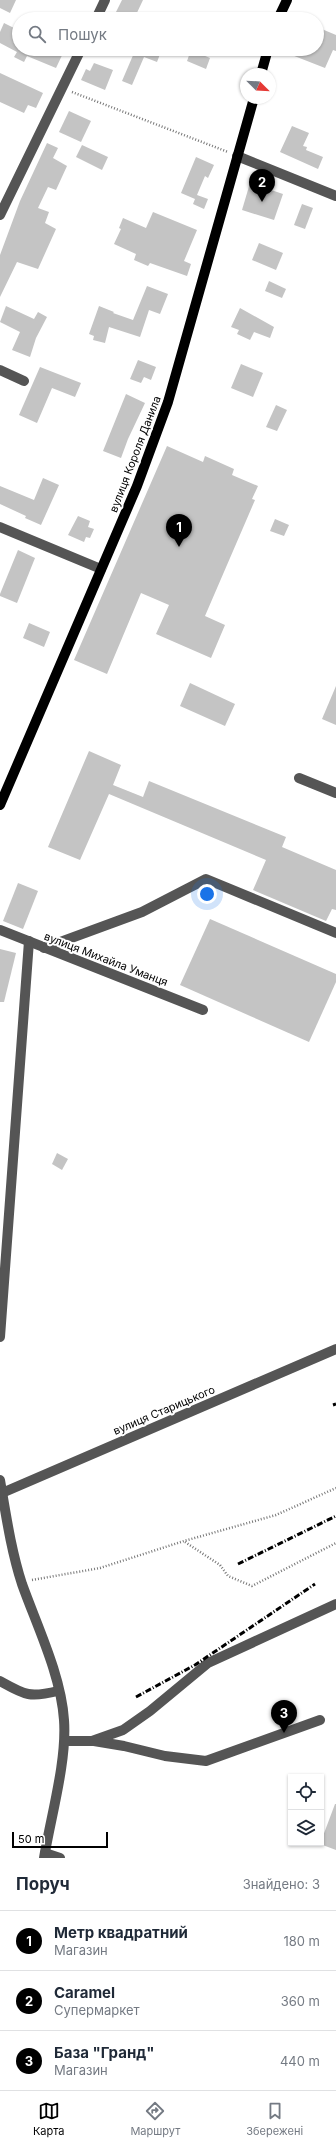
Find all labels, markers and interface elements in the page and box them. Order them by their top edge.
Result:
search box [12,12,324,56]
icon: search [26,23,48,45]
text: Пошук [58,25,107,44]
north arrow [240,68,276,104]
pin: 2 [249,169,275,202]
street label: вулиця Короля Данила [106,394,164,514]
pin: 1 [166,514,192,547]
your location [197,884,217,904]
street label: вулиця Михайла Уманця [42,929,170,989]
street label: вулиця Старицького [111,1382,217,1438]
pin: 3 [271,1700,297,1733]
map controls [288,1774,324,1846]
button: locate [288,1774,324,1810]
button: layers [288,1810,324,1846]
scale bar [12,1830,108,1849]
text: 50 m [18,1832,44,1846]
text: Поруч [16,1874,70,1894]
text: Знайдено: 3 [243,1876,320,1892]
text: Метр квадратний [54,1923,188,1942]
text: 1 [26,1933,32,1949]
text: 180 m [283,1933,320,1949]
text: Магазин [54,1942,108,1958]
text: Caramel [54,1983,115,2002]
text: 2 [25,1993,33,2009]
text: 360 m [281,1993,320,2009]
text: Супермаркет [54,2002,140,2018]
text: База "Гранд" [54,2043,155,2062]
text: 3 [25,2053,33,2069]
text: 440 m [280,2053,320,2069]
text: Магазин [54,2062,108,2078]
tab: Карта [33,2100,65,2138]
tab: Маршрут [130,2100,180,2138]
tab: Збережені [246,2100,303,2138]

